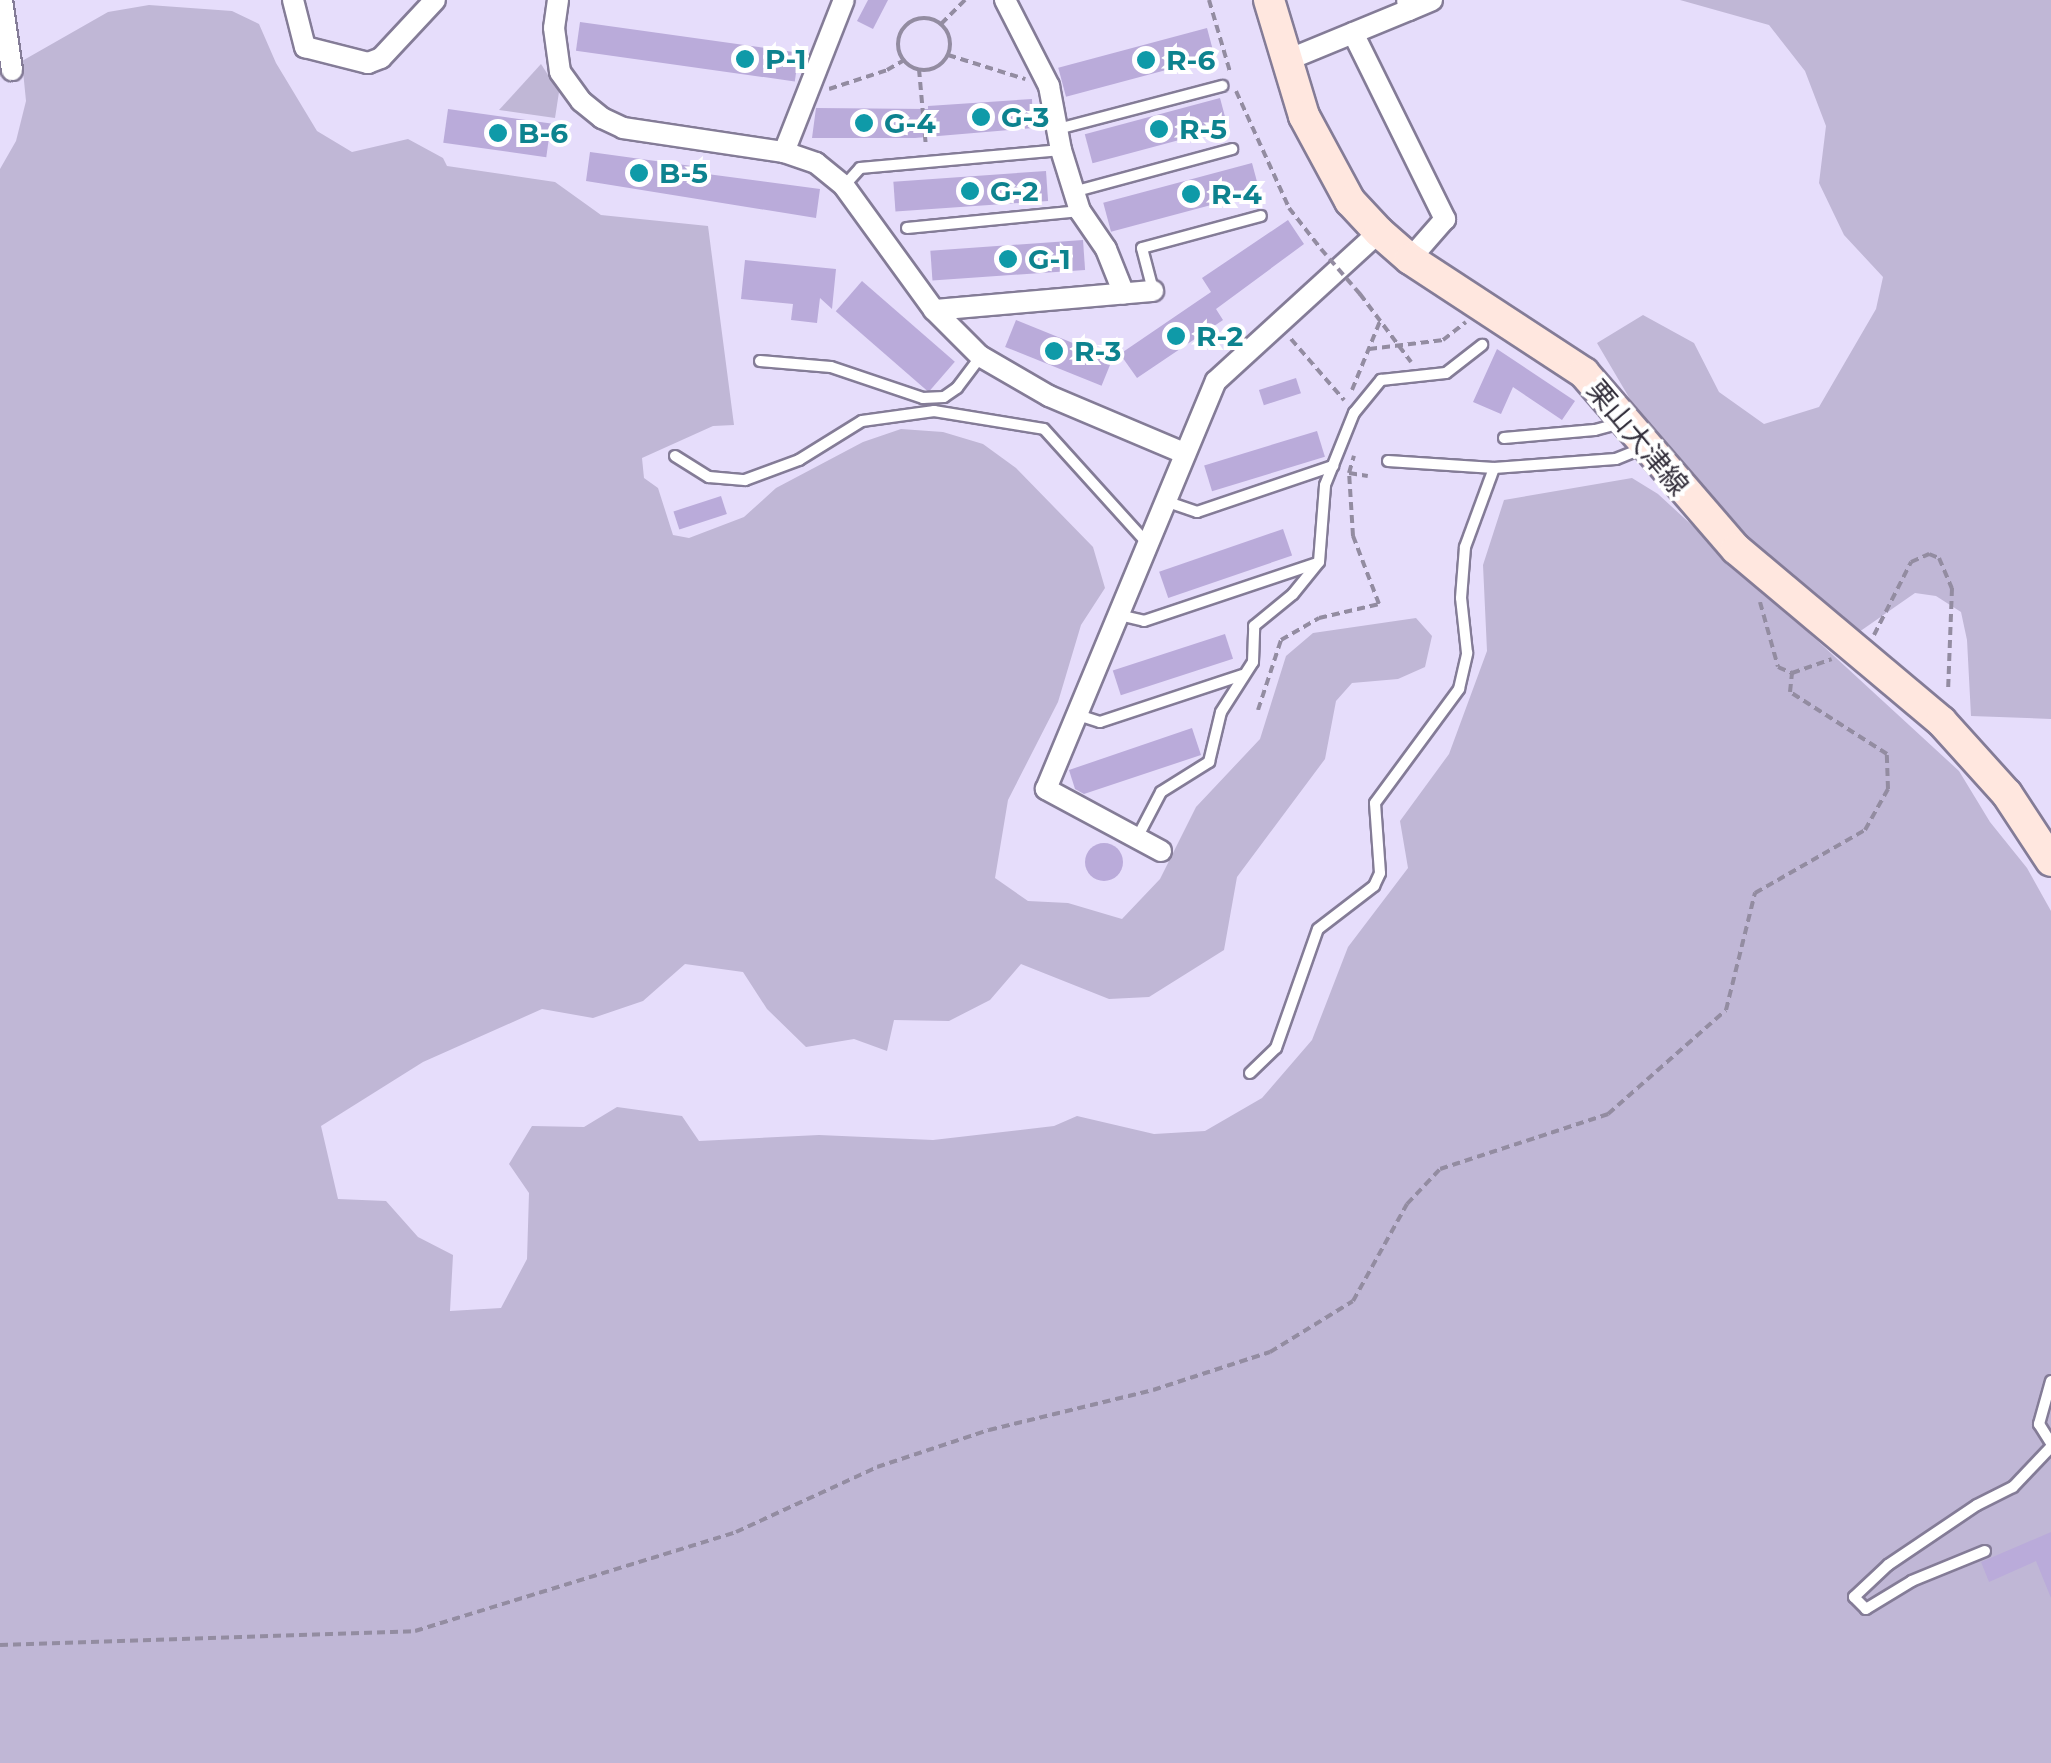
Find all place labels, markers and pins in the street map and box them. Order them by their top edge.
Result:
place label: P-1 [765,42,807,76]
place label: R-6 [1166,43,1215,77]
marker: P-1 [734,48,756,70]
marker: R-6 [1135,49,1157,71]
place label: G-3 [1001,100,1049,134]
place label: G-4 [884,106,936,140]
marker: G-3 [970,106,992,128]
marker: G-4 [853,112,875,134]
place label: R-5 [1179,112,1227,146]
place label: B-6 [518,116,568,150]
marker: R-5 [1148,118,1170,140]
marker: B-6 [487,122,509,144]
place label: B-5 [659,156,708,190]
marker: B-5 [628,162,650,184]
place label: G-2 [990,174,1038,208]
place label: R-4 [1211,177,1262,211]
marker: G-2 [959,180,981,202]
marker: R-4 [1180,183,1202,205]
place label: G-1 [1028,242,1071,276]
marker: G-1 [997,248,1019,270]
place label: R-2 [1196,319,1243,353]
marker: R-2 [1165,325,1187,347]
place label: R-3 [1074,334,1121,368]
marker: R-3 [1043,340,1065,362]

